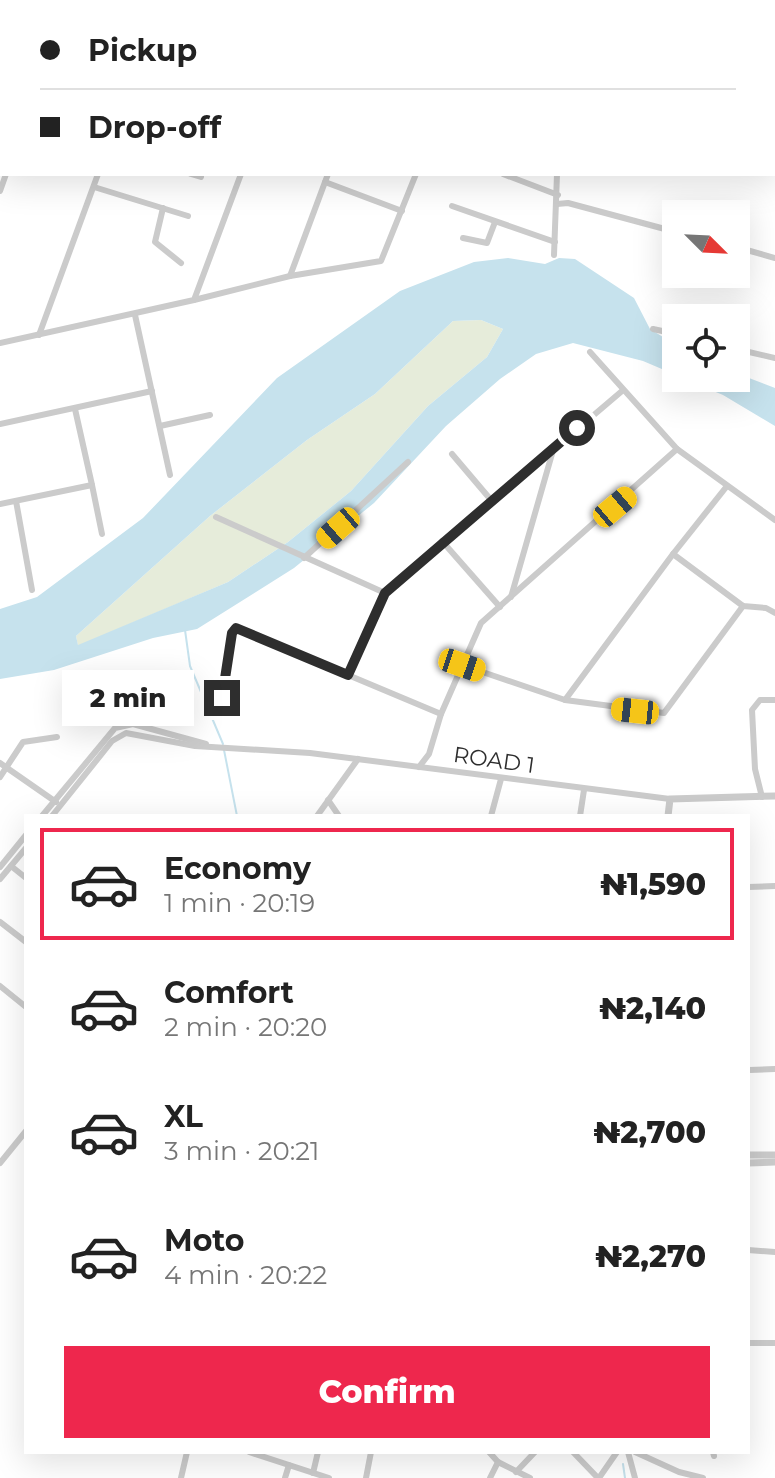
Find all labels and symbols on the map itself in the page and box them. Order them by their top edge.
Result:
north arrow [662,200,750,288]
route start [559,410,595,446]
car [589,482,641,532]
car [312,503,364,553]
car [435,646,489,684]
callout: 2 min [62,670,194,726]
route end [204,680,240,716]
car [610,697,660,725]
street label: ROAD 1 [452,741,536,779]

